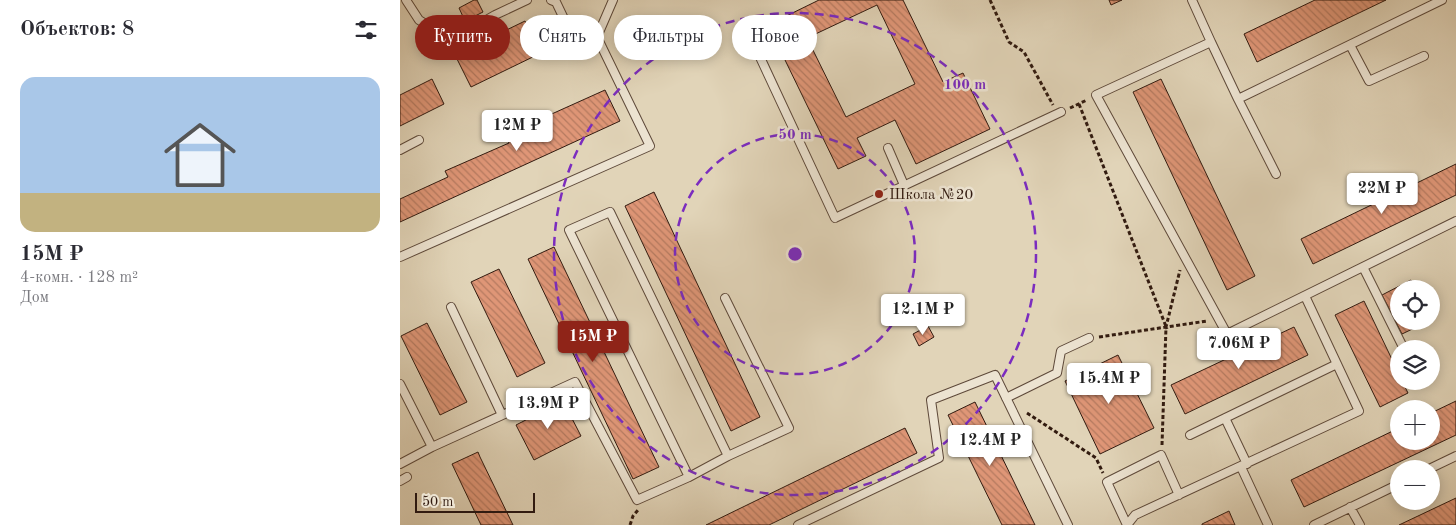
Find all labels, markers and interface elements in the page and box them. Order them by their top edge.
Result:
chip: Купить [415,15,510,60]
chip: Снять [520,15,604,60]
chip: Фильтры [614,15,722,60]
chip: Новое [732,15,817,60]
icon: filters [352,16,380,44]
text: Объектов: 8 [20,19,134,40]
text: 100 m [944,78,986,93]
icon: home [155,110,245,200]
pin: 12M ₽ [482,110,552,152]
text: 12M ₽ [493,118,541,134]
text: 50 m [778,128,812,143]
pin: 22M ₽ [1347,172,1417,215]
text: 22M ₽ [1358,181,1406,197]
marker: Школа №20 [873,188,885,200]
place label: Школа №20 [889,188,973,203]
text: 15M ₽ [20,244,84,265]
centre of rings [786,245,804,263]
text: 4-комн. · 128 m² [20,270,138,286]
map controls [1390,280,1440,510]
button: locate [1390,280,1440,330]
text: Дом [20,290,49,306]
pin: 12.1M ₽ [877,294,969,336]
text: 12.1M ₽ [892,302,954,318]
pin: 15M ₽ [558,320,628,363]
pin: 7.06M ₽ [1193,328,1285,370]
text: 15M ₽ [569,329,617,345]
text: 7.06M ₽ [1208,336,1270,352]
button: layers [1390,340,1440,390]
pin: 15.4M ₽ [1063,362,1155,405]
text: 15.4M ₽ [1078,371,1140,387]
pin: 13.9M ₽ [502,388,594,430]
text: 13.9M ₽ [517,396,579,412]
button: + [1390,400,1440,450]
pin: 12.4M ₽ [944,424,1036,467]
text: 12.4M ₽ [959,433,1021,449]
button: − [1390,460,1440,510]
scale bar [415,490,535,513]
text: 50 m [422,495,453,509]

